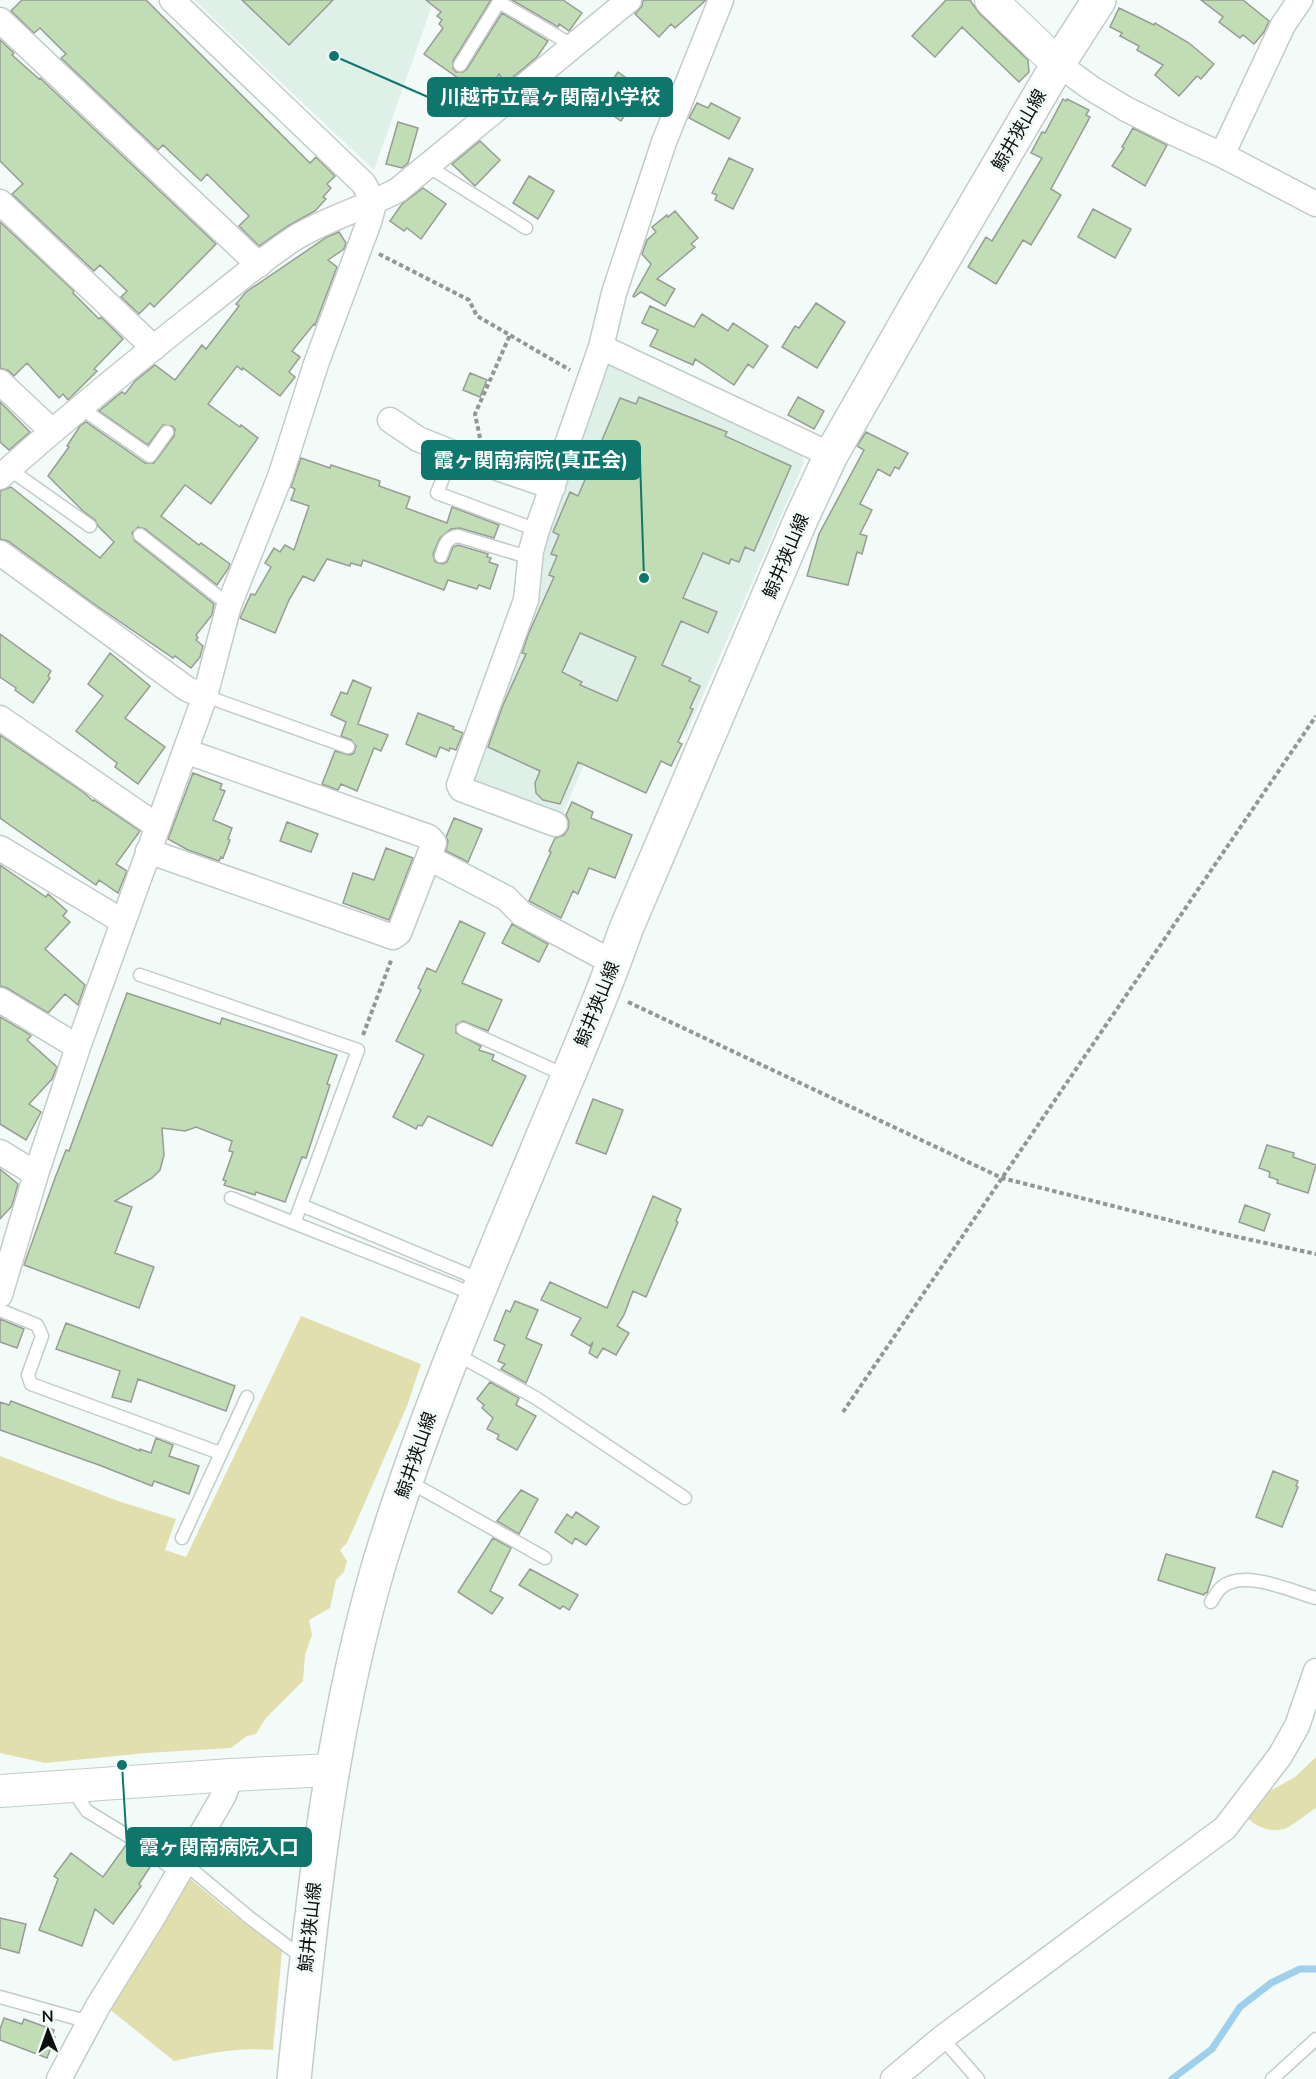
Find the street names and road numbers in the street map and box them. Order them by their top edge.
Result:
street label: 鯨井狭山線 [986,85,1052,175]
street label: 鯨井狭山線 [757,510,815,602]
street label: 鯨井狭山線 [569,958,625,1050]
street label: 鯨井狭山線 [390,1409,442,1501]
street label: 鯨井狭山線 [293,1881,327,1973]

